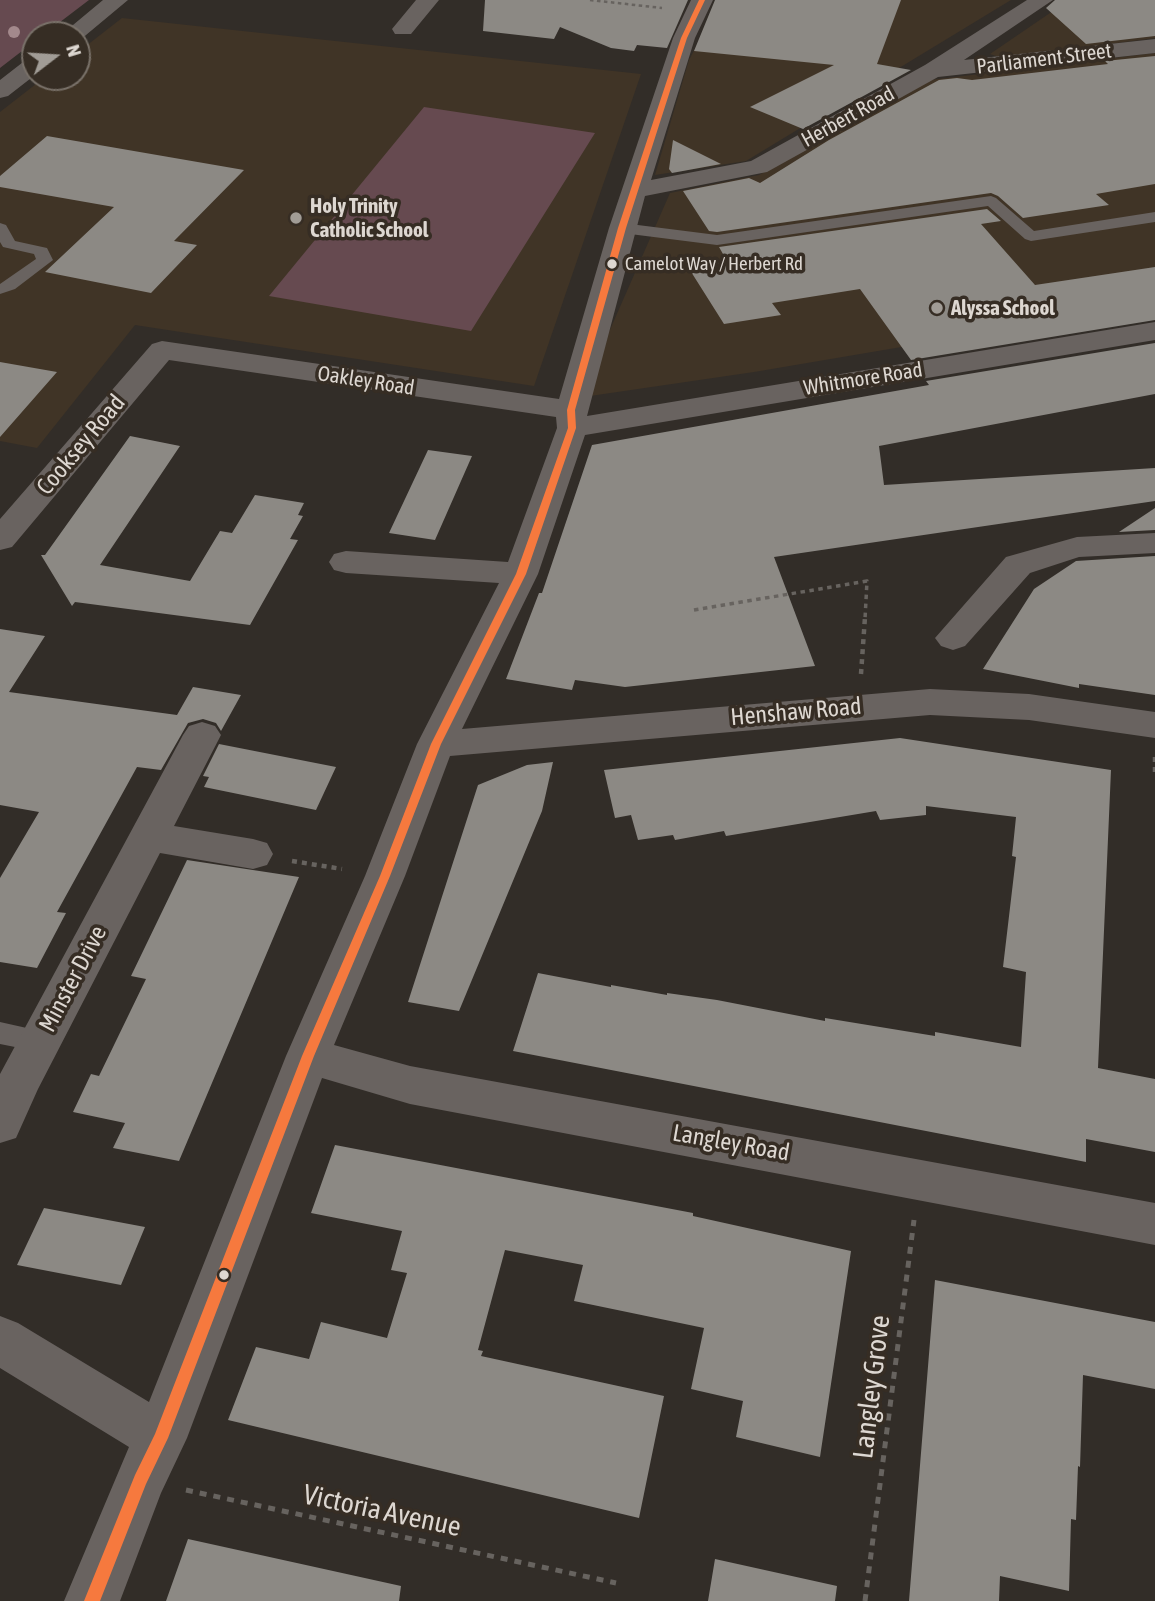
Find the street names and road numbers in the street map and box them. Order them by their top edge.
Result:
street label: Parliament Street [975,38,1113,80]
street label: Herbert Road [797,81,899,153]
street label: Whitmore Road [802,357,924,401]
street label: Oakley Road [316,361,416,401]
street label: Cooksey Road [31,389,131,501]
street label: Henshaw Road [729,692,863,732]
street label: Minster Drive [33,921,113,1037]
street label: Langley Road [670,1119,792,1167]
street label: Langley Grove [847,1313,897,1461]
street label: Victoria Avenue [300,1478,464,1544]

